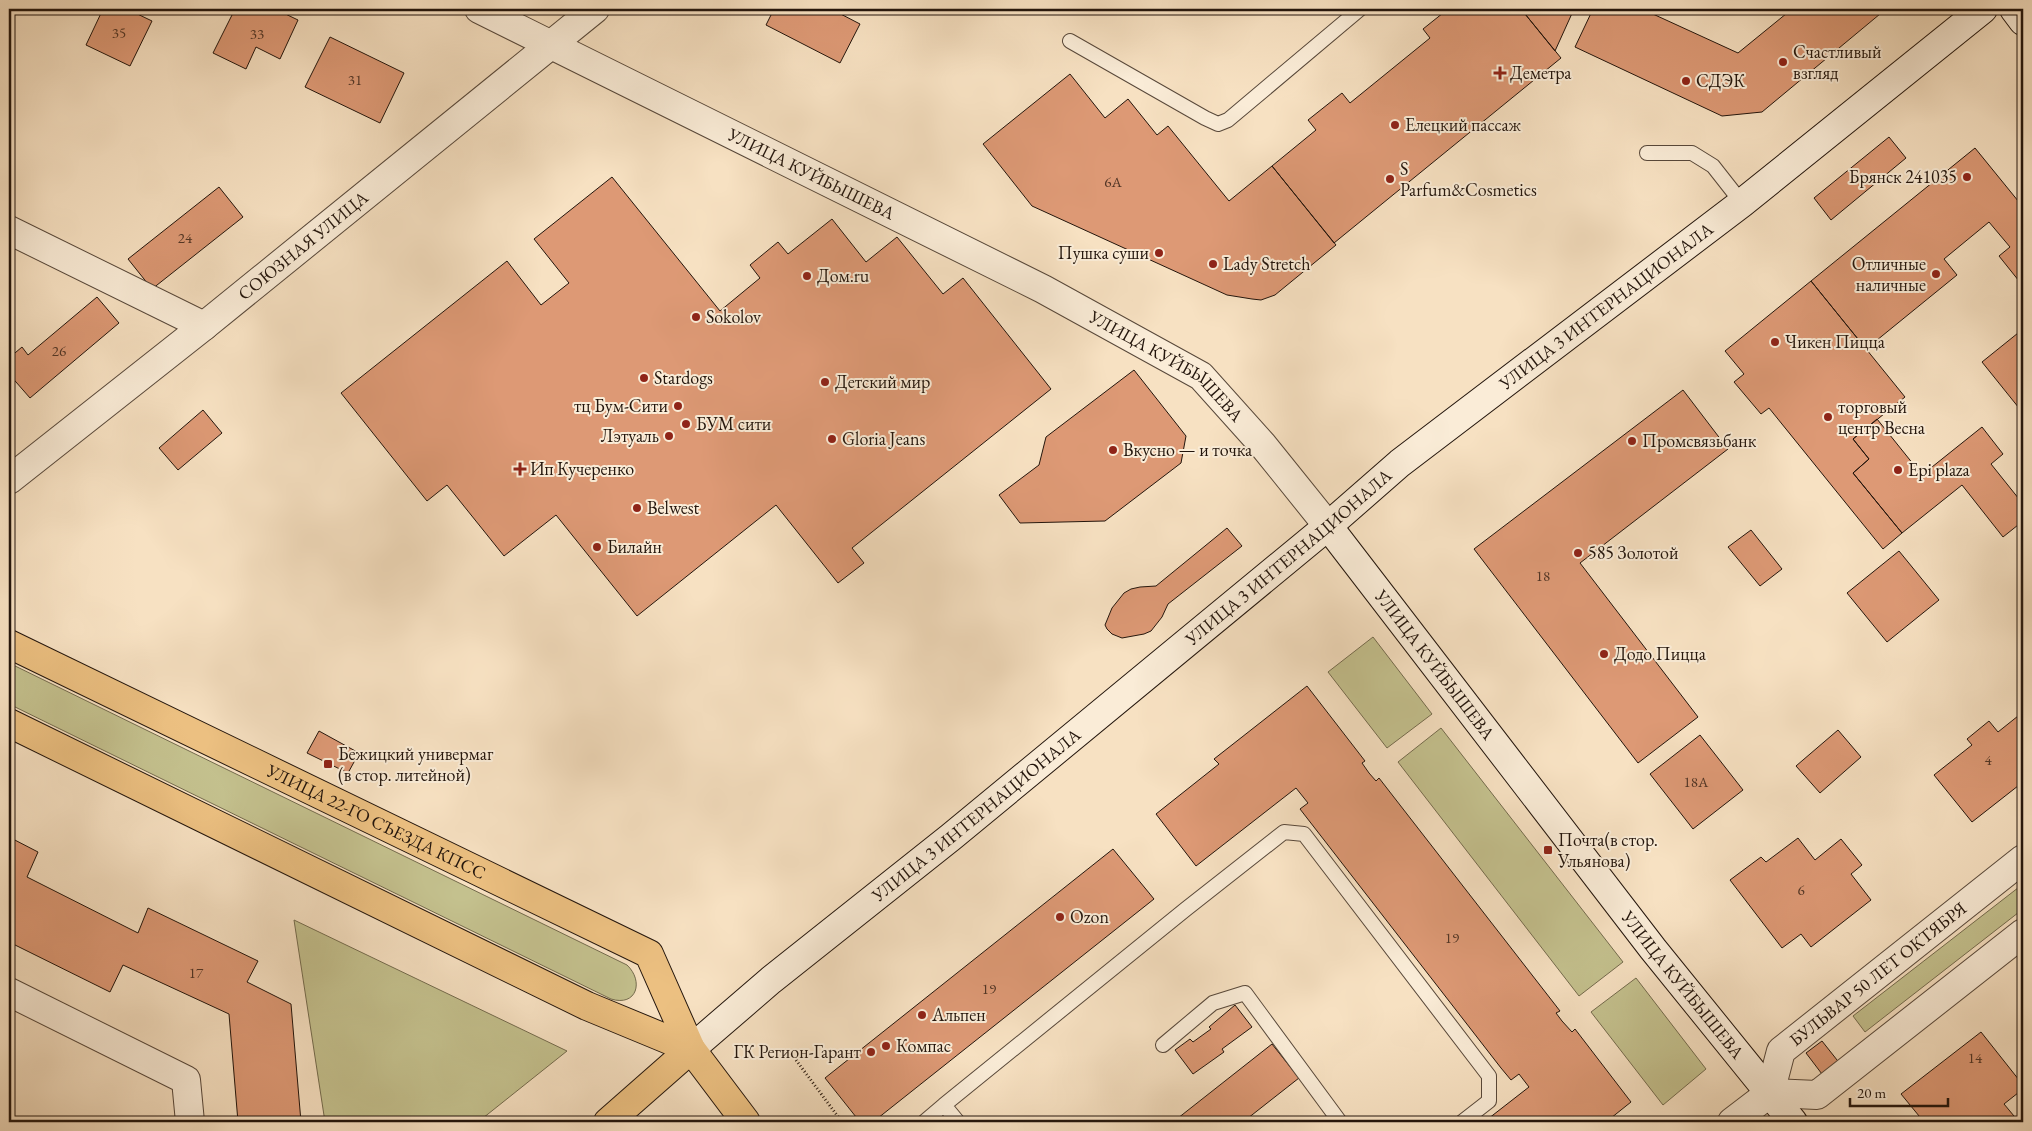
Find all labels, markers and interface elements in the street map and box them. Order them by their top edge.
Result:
house number: 35 [112,23,126,42]
house number: 33 [250,24,264,43]
place label: Счастливый взгляд [1793,40,1882,84]
marker: Счастливый взгляд [1777,56,1789,68]
place label: Деметра [1510,61,1572,84]
marker: Деметра [1494,67,1506,79]
place label: СДЭК [1696,69,1745,92]
house number: 31 [348,70,362,89]
marker: СДЭК [1680,75,1692,87]
place label: Елецкий пассаж [1405,113,1521,136]
marker: Елецкий пассаж [1389,119,1401,131]
street label: УЛИЦА КУЙБЫШЕВА [723,122,899,225]
place label: S Parfum&Cosmetics [1400,157,1537,201]
place label: Брянск 241035 [1849,165,1957,188]
marker: Брянск 241035 [1961,171,1973,183]
house number: 6А [1104,172,1122,191]
marker: S Parfum&Cosmetics [1384,173,1396,185]
street label: СОЮЗНАЯ УЛИЦА [233,185,373,305]
street label: УЛИЦА 3 ИНТЕРНАЦИОНАЛА [1494,217,1718,395]
house number: 24 [178,228,193,247]
place label: Пушка суши [1058,241,1149,264]
marker: Пушка суши [1153,247,1165,259]
place label: Lady Stretch [1223,252,1311,275]
place label: Отличные наличные [1852,252,1926,296]
marker: Lady Stretch [1207,258,1219,270]
place label: Дом.ru [817,264,870,287]
marker: Отличные наличные [1930,268,1942,280]
marker: Дом.ru [801,270,813,282]
street label: УЛИЦА КУЙБЫШЕВА [1085,304,1249,427]
place label: Sokolov [706,305,761,328]
marker: Sokolov [690,311,702,323]
place label: Чикен Пицца [1785,330,1886,353]
marker: Чикен Пицца [1769,336,1781,348]
house number: 26 [52,341,66,360]
place label: Stardogs [654,366,713,389]
place label: Детский мир [835,370,930,393]
marker: Stardogs [638,372,650,384]
marker: Детский мир [819,376,831,388]
place label: тц Бум-Сити [574,394,668,417]
place label: торговый центр Весна [1838,395,1926,439]
marker: тц Бум-Сити [672,400,684,412]
marker: торговый центр Весна [1822,411,1834,423]
place label: БУМ сити [696,412,772,435]
marker: БУМ сити [680,418,692,430]
place label: Лэтуаль [601,424,659,447]
place label: Gloria Jeans [842,427,925,450]
place label: Промсвязьбанк [1642,429,1757,452]
marker: Лэтуаль [663,430,675,442]
marker: Gloria Jeans [826,433,838,445]
marker: Промсвязьбанк [1626,435,1638,447]
place label: Вкусно — и точка [1123,438,1253,461]
marker: Вкусно — и точка [1107,444,1119,456]
place label: Ип Кучеренко [530,457,634,480]
place label: Epi plaza [1908,458,1971,481]
marker: Ип Кучеренко [514,463,526,475]
street label: УЛИЦА 3 ИНТЕРНАЦИОНАЛА [1180,463,1397,651]
marker: Epi plaza [1892,464,1904,476]
place label: Belwest [647,496,700,519]
marker: Belwest [631,502,643,514]
place label: Билайн [607,535,662,558]
marker: Билайн [591,541,603,553]
place label: 585 Золотой [1588,541,1679,564]
marker: 585 Золотой [1572,547,1584,559]
house number: 18 [1536,566,1550,585]
street label: УЛИЦА КУЙБЫШЕВА [1369,584,1500,745]
place label: Додо Пицца [1614,642,1707,665]
marker: Додо Пицца [1598,648,1610,660]
street label: УЛИЦА 3 ИНТЕРНАЦИОНАЛА [866,723,1086,907]
place label: Бежицкий универмаг (в стор. литейной) [338,742,494,786]
house number: 4 [1984,750,1992,769]
street label: УЛИЦА 22-ГО СЪЕЗДА КПСС [262,758,490,884]
marker: Бежицкий универмаг (в стор. литейной) [322,758,334,770]
house number: 18А [1684,772,1709,791]
place label: Почта(в стор. Ульянова) [1557,828,1658,872]
marker: Почта(в стор. Ульянова) [1542,844,1554,856]
house number: 6 [1797,880,1805,899]
street label: БУЛЬВАР 50 ЛЕТ ОКТЯБРЯ [1784,896,1971,1051]
place label: Ozon [1070,905,1109,928]
street label: УЛИЦА КУЙБЫШЕВА [1616,905,1750,1064]
marker: Ozon [1054,911,1066,923]
house number: 19 [1445,928,1459,947]
house number: 17 [189,963,204,982]
house number: 19 [982,979,996,998]
place label: Альпен [931,1003,986,1026]
marker: Альпен [916,1009,928,1021]
place label: Компас [896,1034,951,1057]
place label: ГК Регион-Гарант [734,1040,862,1063]
marker: Компас [880,1040,892,1052]
marker: ГК Регион-Гарант [865,1046,877,1058]
house number: 14 [1968,1048,1983,1067]
scale bar [1850,1076,1947,1108]
text: 20 m [1857,1083,1886,1102]

